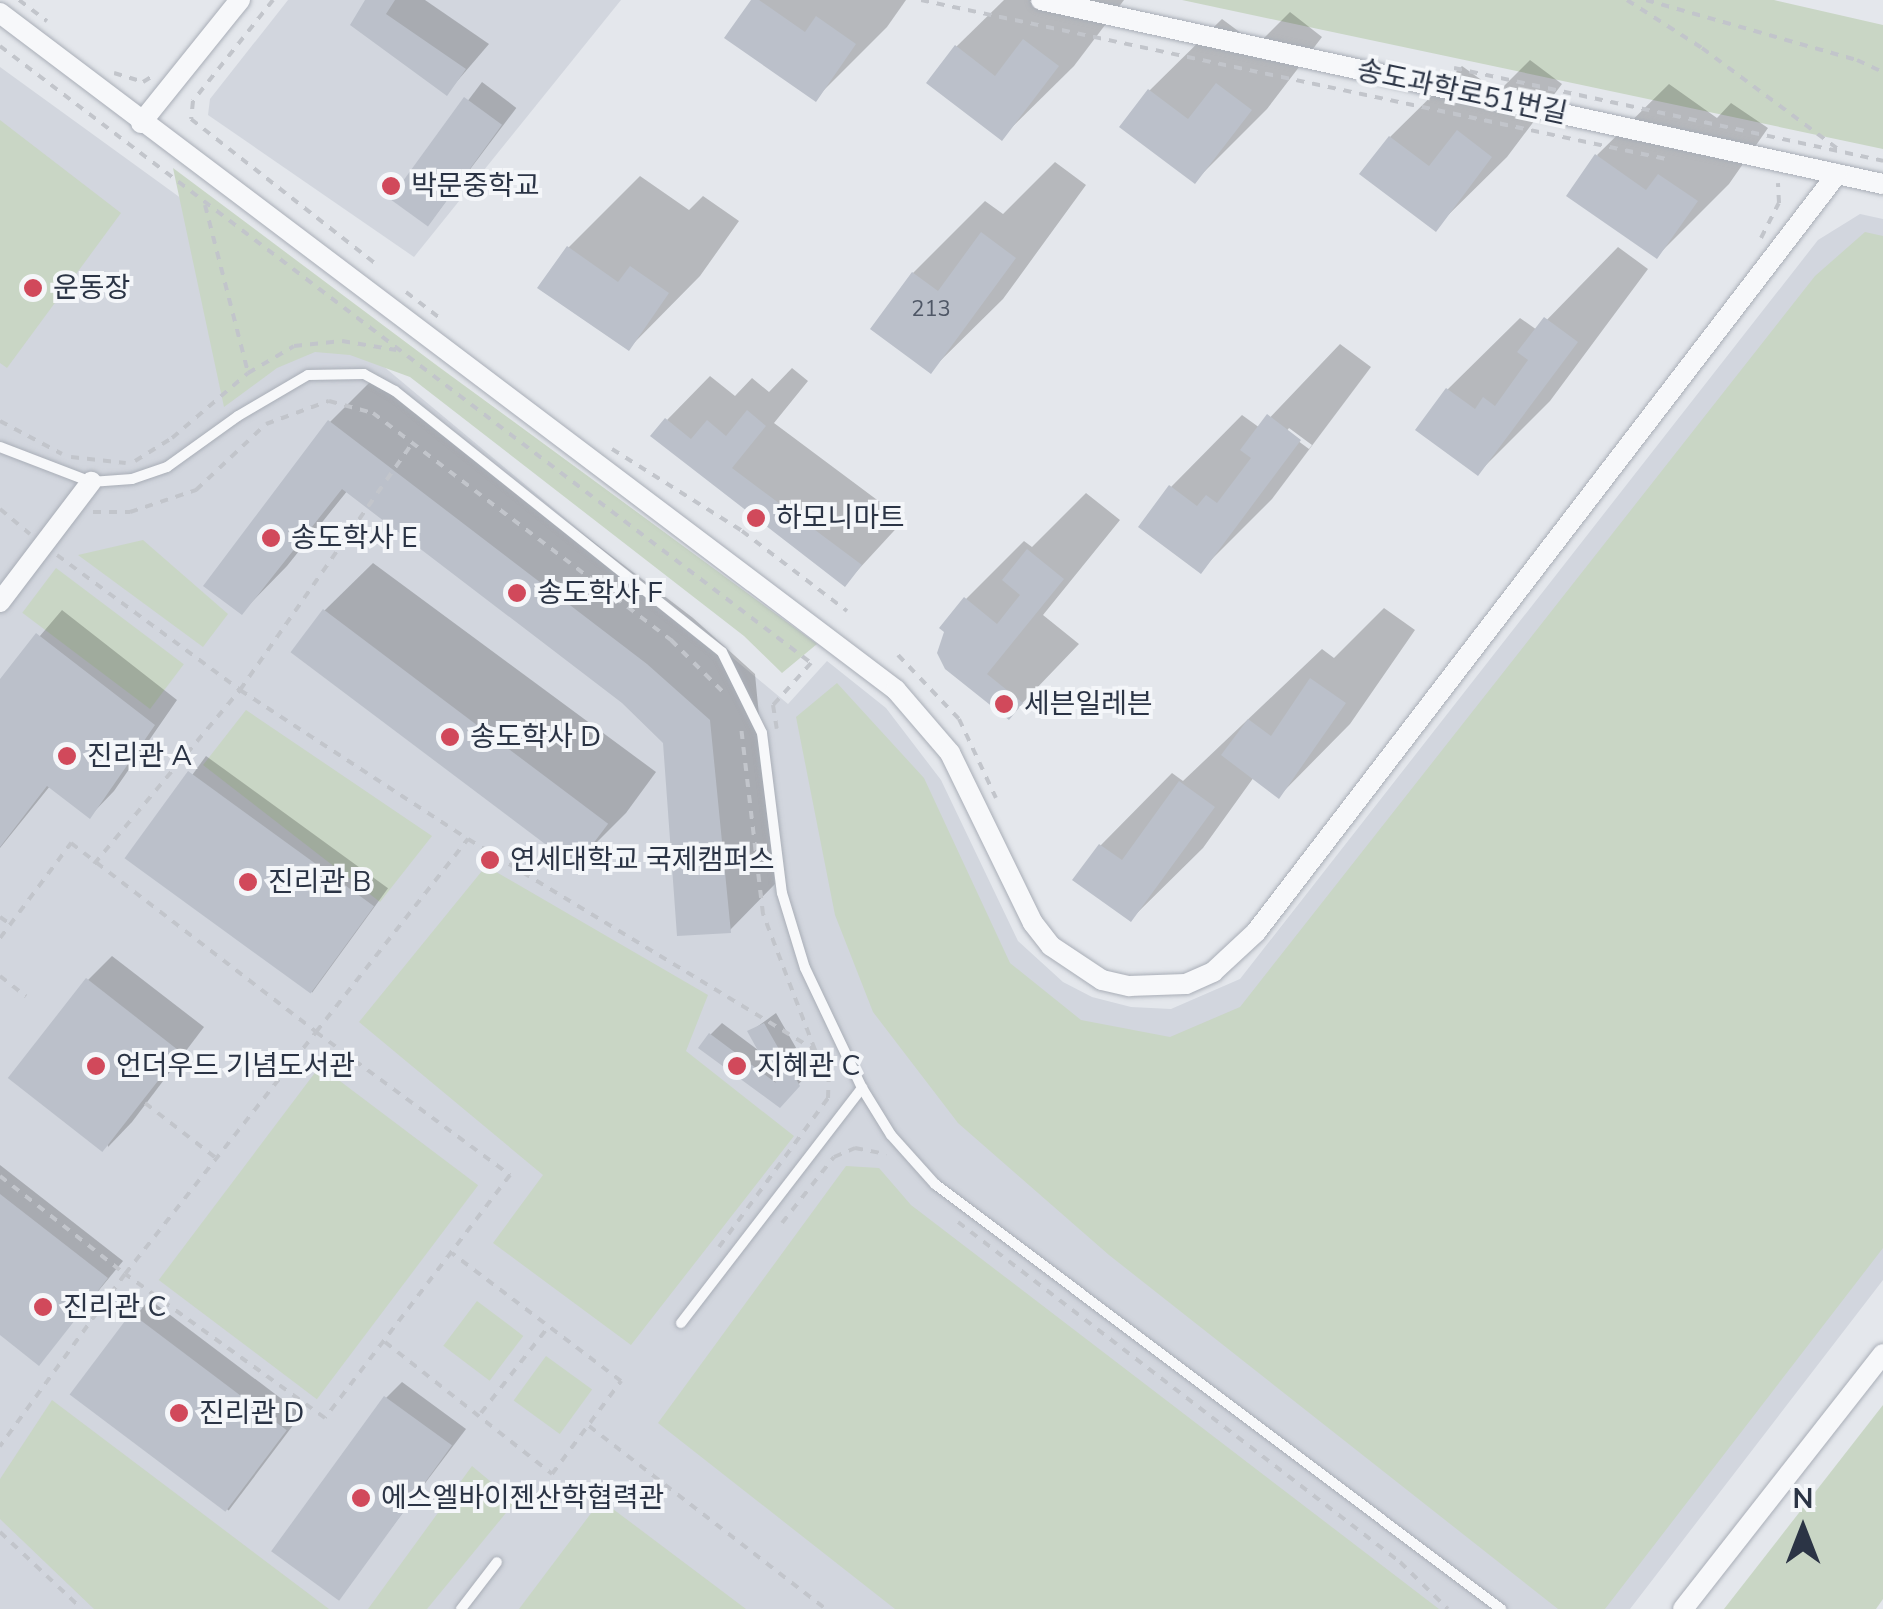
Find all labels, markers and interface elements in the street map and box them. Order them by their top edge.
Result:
street label: 송도과학로51번길 [1354,53,1570,131]
place label: 박문중학교 [411,169,540,203]
marker: 박문중학교 [380,175,402,197]
place label: 운동장 [53,271,130,305]
marker: 운동장 [22,277,44,299]
house number: 213 [911,297,951,323]
place label: 하모니마트 [776,501,905,535]
marker: 하모니마트 [745,507,767,529]
place label: 송도학사 E [291,521,418,555]
marker: 송도학사 E [260,527,282,549]
place label: 송도학사 F [537,576,663,610]
marker: 송도학사 F [506,582,528,604]
place label: 세븐일레븐 [1024,687,1153,721]
marker: 세븐일레븐 [993,693,1015,715]
place label: 송도학사 D [470,720,601,754]
marker: 송도학사 D [439,726,461,748]
place label: 진리관 A [87,739,192,773]
marker: 진리관 A [56,745,78,767]
place label: 연세대학교 국제캠퍼스 [510,843,775,877]
marker: 연세대학교 국제캠퍼스 [479,849,501,871]
place label: 진리관 B [268,865,371,899]
marker: 진리관 B [237,871,259,893]
place label: 언더우드 기념도서관 [116,1049,355,1083]
place label: 지혜관 C [757,1049,860,1083]
marker: 언더우드 기념도서관 [85,1055,107,1077]
marker: 지혜관 C [726,1055,748,1077]
place label: 진리관 C [63,1290,166,1324]
marker: 진리관 C [32,1296,54,1318]
place label: 진리관 D [199,1396,304,1430]
marker: 진리관 D [168,1402,190,1424]
north arrow [1753,1479,1853,1579]
text: N [1793,1480,1813,1518]
place label: 에스엘바이젠산학협력관 [381,1481,664,1515]
marker: 에스엘바이젠산학협력관 [350,1487,372,1509]

